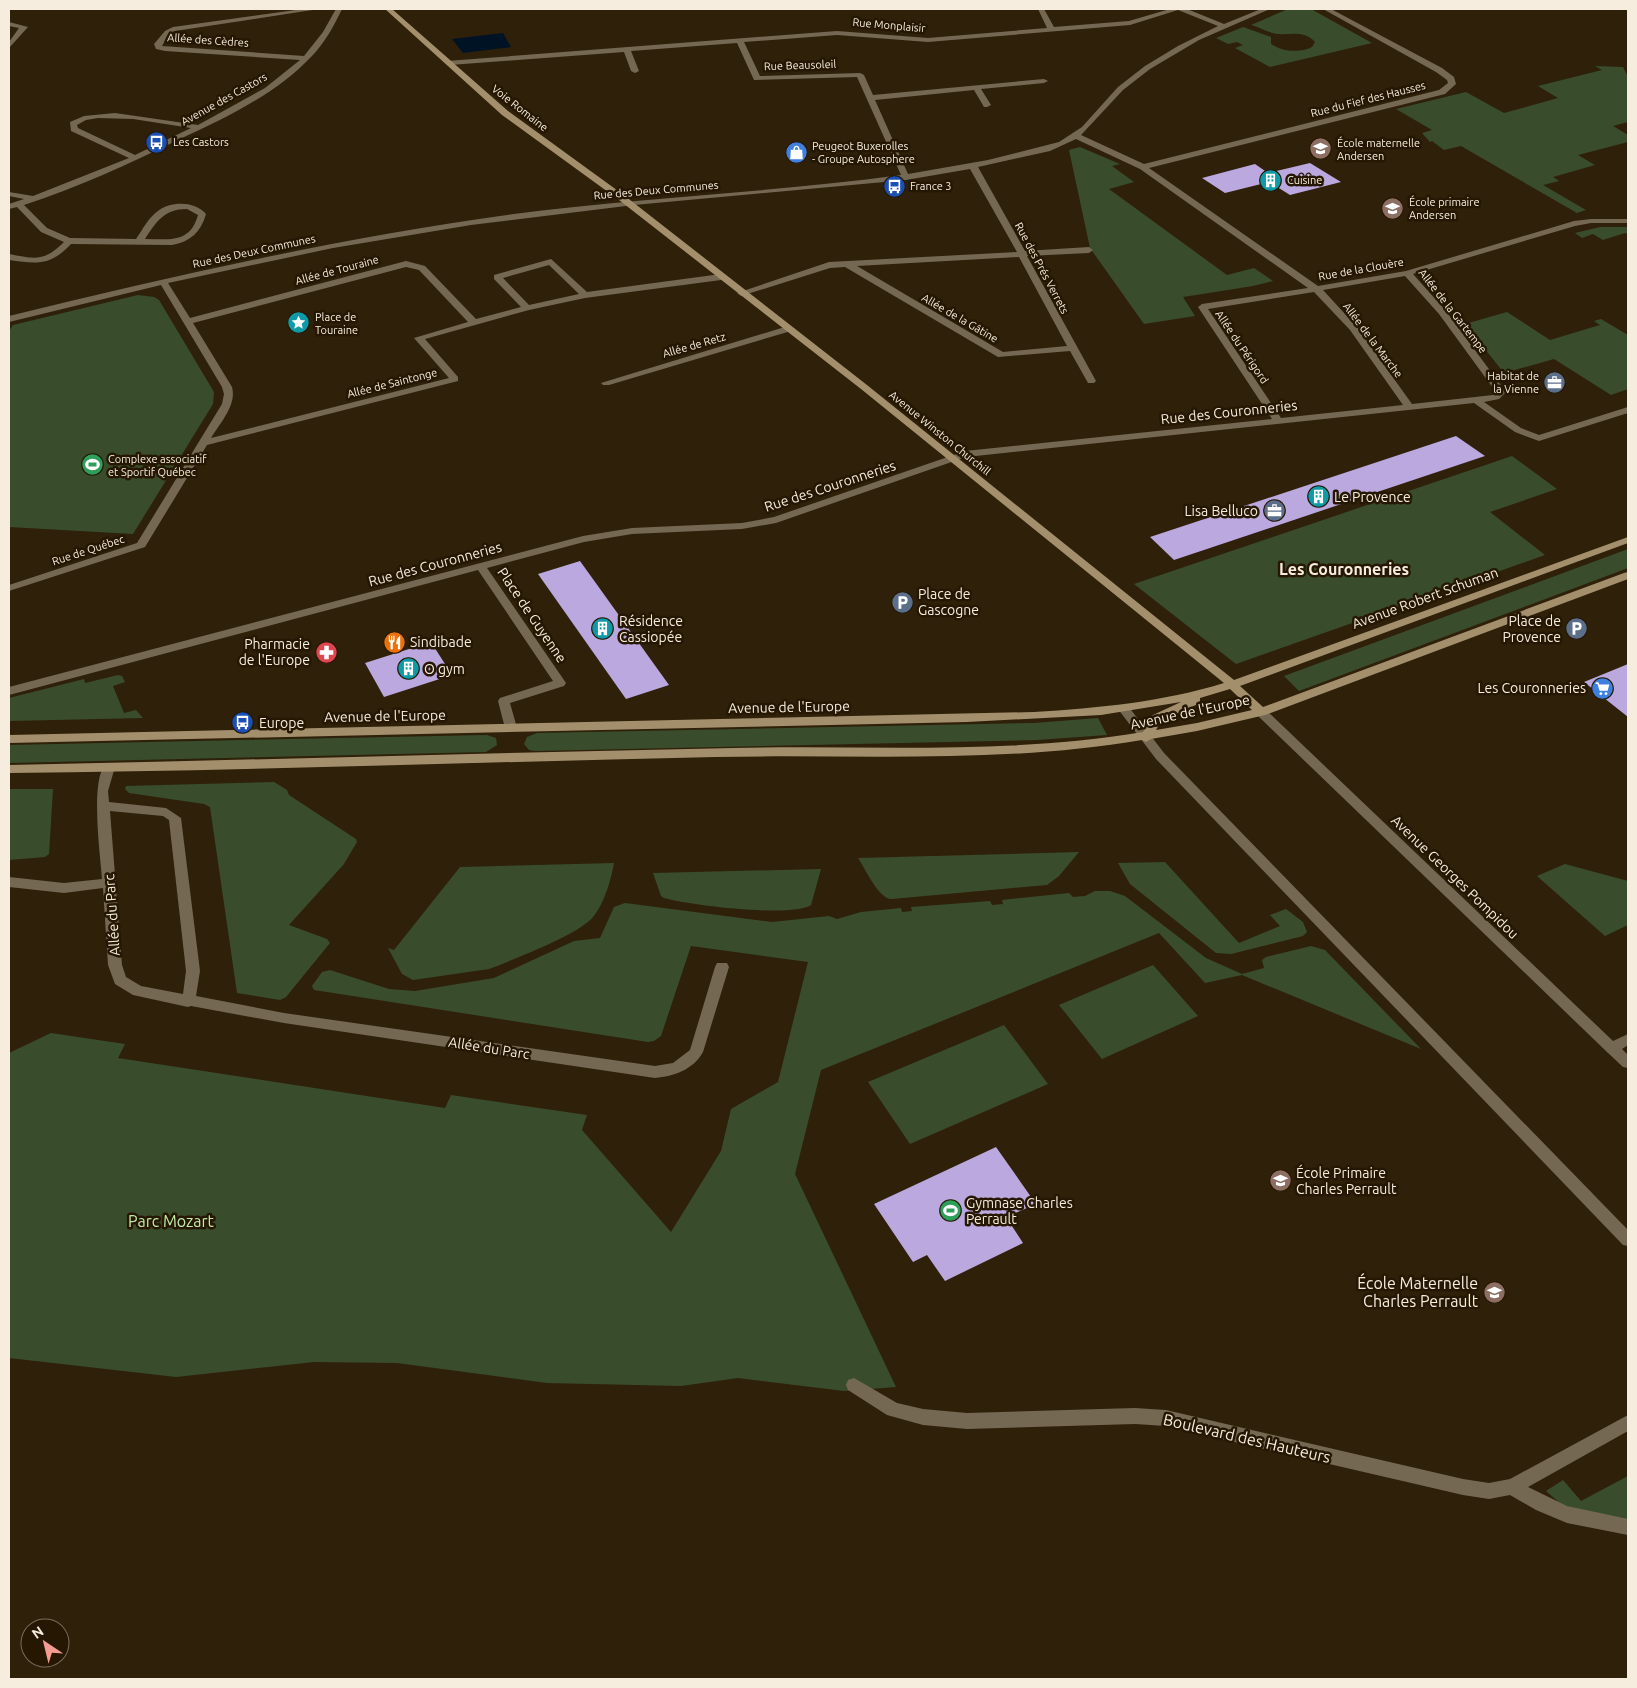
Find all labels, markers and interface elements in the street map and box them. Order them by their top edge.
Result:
street label: Rue Monplaisir [852,16,927,34]
street label: Allée des Cèdres [167,31,249,49]
street label: Rue Beausoleil [764,58,837,72]
street label: Avenue des Castors [179,70,269,128]
street label: Rue du Fief des Hausses [1309,79,1427,119]
street label: Voie Romaine [490,82,550,134]
bus stop icon: Les Castors [145,130,169,154]
place label: Les Castors [173,136,229,148]
place label: École maternelle Andersen [1337,136,1420,162]
school or university icon: École maternelle Andersen [1309,137,1333,161]
shop icon: Peugeot Buxerolles - Groupe Autosphere [784,140,808,164]
place label: Peugeot Buxerolles - Groupe Autosphere [812,140,915,165]
building icon: Cuisine [1259,168,1283,192]
bus stop icon: France 3 [882,174,906,198]
place label: Cuisine [1287,174,1322,186]
street label: Rue des Deux Communes [593,179,719,201]
place label: France 3 [910,180,952,192]
place label: École primaire Andersen [1409,195,1479,221]
school or university icon: École primaire Andersen [1381,196,1405,220]
street label: Rue des Prés Verrets [1013,220,1071,316]
street label: Rue des Deux Communes [191,232,317,270]
street label: Allée de Touraine [294,253,380,287]
street label: Rue de la Clouère [1317,256,1405,282]
street label: Allée de la Gartempe [1417,267,1489,355]
street label: Allée de la Gâtine [920,291,1000,345]
street label: Allée de la Marche [1341,300,1405,380]
street label: Allée du Périgord [1213,308,1271,386]
place icon: Place de Touraine [287,311,311,335]
place label: Place de Touraine [315,311,358,336]
street label: Allée de Retz [661,330,727,360]
street label: Allée de Saintonge [346,366,438,400]
place label: Habitat de la Vienne [1487,370,1539,395]
office icon: Habitat de la Vienne [1543,370,1567,394]
street label: Avenue Winston Churchill [887,389,993,478]
street label: Rue des Couronneries [1160,397,1298,427]
sports icon: Complexe associatif et Sportif Québec [80,453,104,477]
place label: Complexe associatif et Sportif Québec [108,453,207,478]
street label: Rue des Couronneries [762,457,898,515]
building icon: Le Provence [1306,485,1330,509]
place label: Le Provence [1334,489,1411,505]
office icon: Lisa Belluco [1262,499,1286,523]
place label: Lisa Belluco [1184,503,1258,519]
street label: Rue de Québec [50,533,126,567]
street label: Rue des Couronneries [367,539,503,589]
district label: Les Couronneries [1279,560,1409,578]
street label: Place de Guyenne [494,564,570,666]
street label: Avenue Robert Schuman [1350,564,1500,632]
place label: Place de Gascogne [918,586,979,618]
parking icon: Place de Gascogne [890,590,914,614]
place label: Résidence Cassiopée [619,613,683,645]
place label: Place de Provence [1502,613,1561,645]
building icon: Résidence Cassiopée [591,617,615,641]
parking icon: Place de Provence [1565,617,1589,641]
restaurant icon: Sindibade [382,630,406,654]
place label: Sindibade [410,634,472,650]
place label: Pharmacie de l'Europe [239,636,310,668]
pharmacy icon: Pharmacie de l'Europe [314,640,338,664]
building icon: O gym [396,657,420,681]
place label: O gym [424,661,465,677]
supermarket icon: Les Couronneries [1590,676,1614,700]
place label: Les Couronneries [1477,680,1586,696]
street label: Avenue de l'Europe [1129,692,1251,732]
street label: Avenue de l'Europe [728,698,850,716]
street label: Avenue de l'Europe [324,707,446,725]
bus stop icon: Europe [231,711,255,735]
place label: Europe [259,715,304,731]
street label: Avenue Georges Pompidou [1388,812,1522,942]
street label: Allée du Parc [101,873,123,956]
street label: Allée du Parc [447,1034,531,1062]
place label: École Primaire Charles Perrault [1296,1164,1397,1197]
school or university icon: École Primaire Charles Perrault [1268,1169,1292,1193]
place label: Gymnase Charles Perrault [966,1195,1073,1227]
sports icon: Gymnase Charles Perrault [938,1199,962,1223]
park label: Parc Mozart [128,1212,215,1230]
place label: École Maternelle Charles Perrault [1357,1272,1479,1310]
school or university icon: École Maternelle Charles Perrault [1482,1280,1506,1304]
street label: Boulevard des Hauteurs [1162,1410,1333,1466]
north arrow [20,1618,70,1668]
text: N [29,1623,46,1642]

